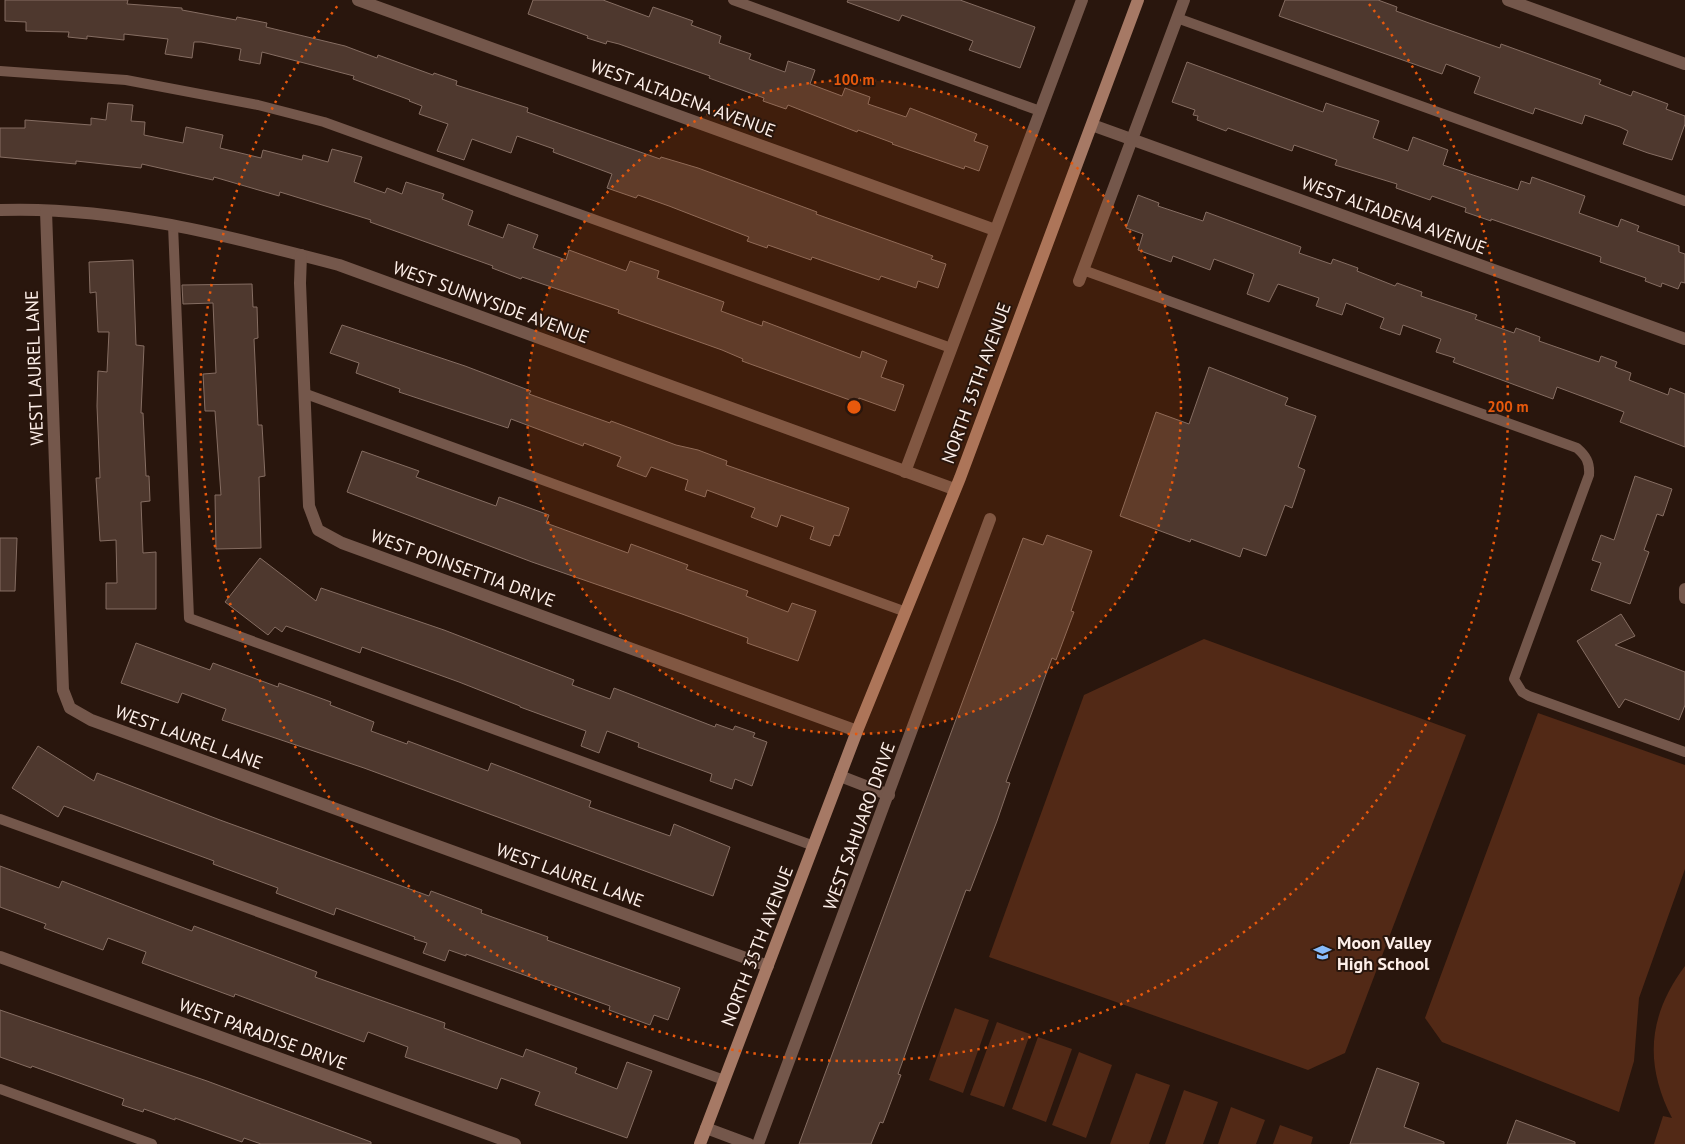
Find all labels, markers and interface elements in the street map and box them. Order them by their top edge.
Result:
street label: WEST ALTADENA AVENUE [587,54,779,142]
text: 100 m [833,70,875,89]
street label: WEST ALTADENA AVENUE [1298,171,1490,259]
street label: WEST SUNNYSIDE AVENUE [390,256,592,348]
street label: WEST LAUREL LANE [20,290,48,446]
street label: NORTH 35TH AVENUE [936,299,1016,467]
text: 200 m [1487,397,1529,416]
centre of rings [845,398,863,416]
street label: WEST POINSETTIA DRIVE [368,524,558,612]
street label: WEST LAUREL LANE [112,700,266,774]
street label: WEST SAHUARO DRIVE [818,739,900,913]
street label: WEST LAUREL LANE [493,838,647,912]
street label: NORTH 35TH AVENUE [716,863,798,1029]
place label: Moon Valley High School [1337,931,1432,975]
school or university icon: Moon Valley High School [1313,942,1333,962]
street label: WEST PARADISE DRIVE [176,993,350,1075]

